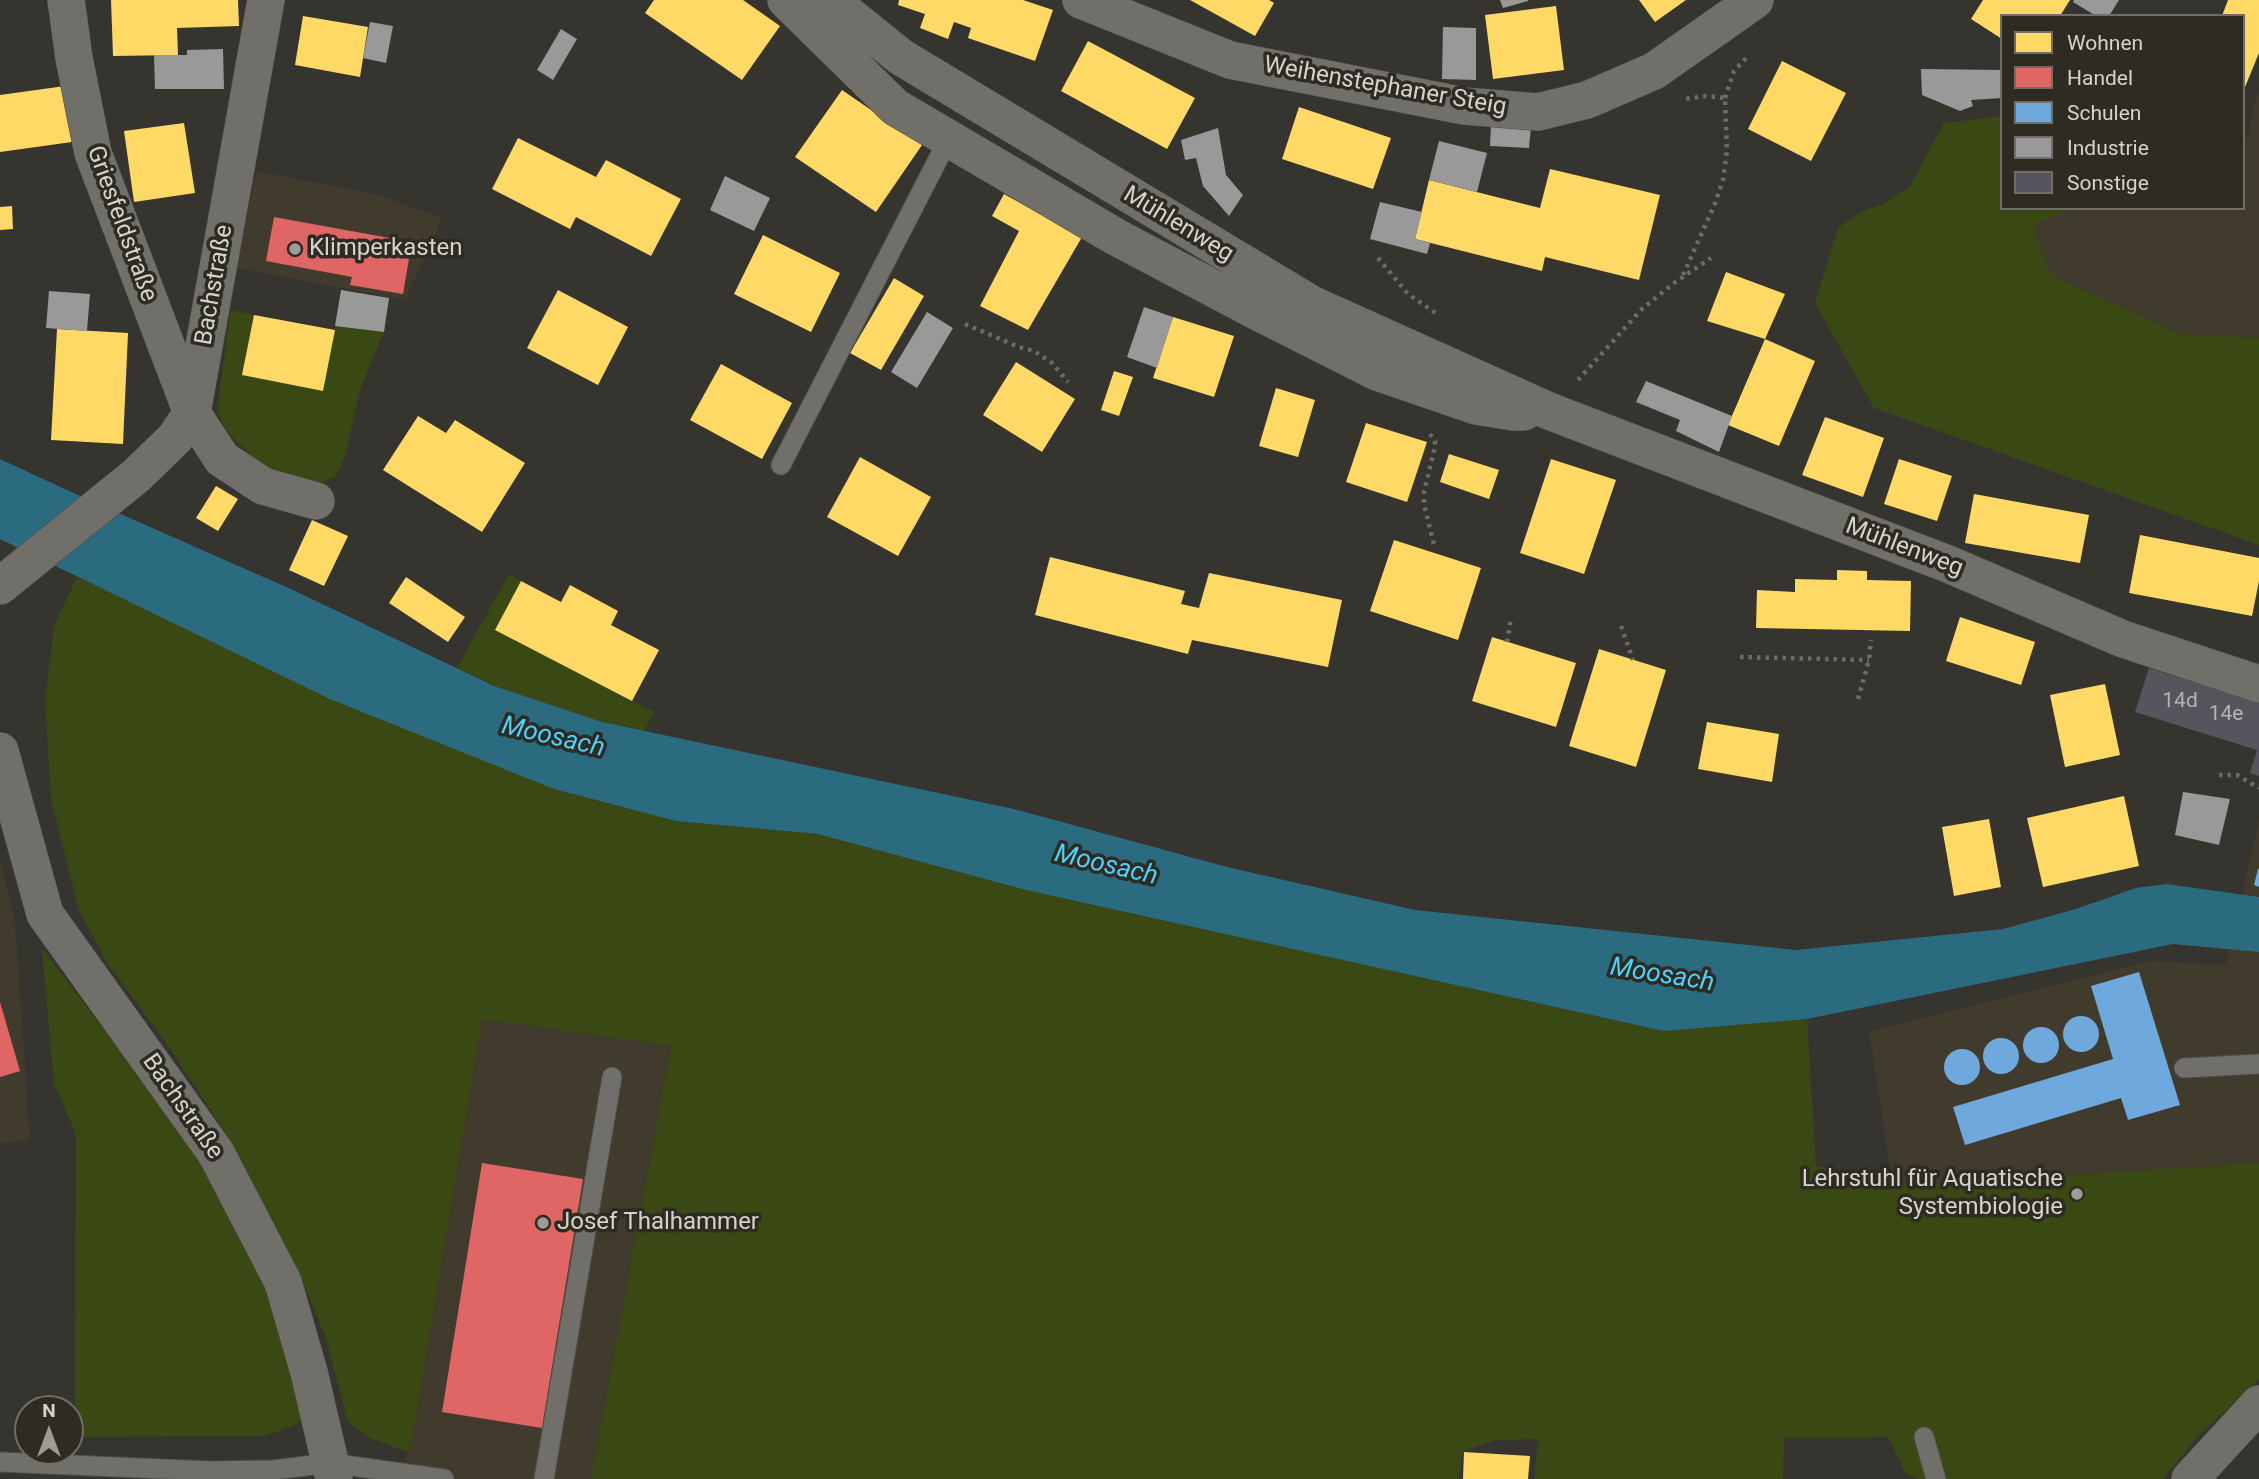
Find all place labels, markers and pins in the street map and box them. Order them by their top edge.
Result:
place label: Klimperkasten [309,235,463,263]
marker: Klimperkasten [287,241,303,257]
place label: Lehrstuhl für Aquatische Systembiologie [1802,1166,2063,1222]
marker: Lehrstuhl für Aquatische Systembiologie [2069,1186,2085,1202]
place label: Josef Thalhammer [557,1209,759,1237]
marker: Josef Thalhammer [535,1215,551,1231]

